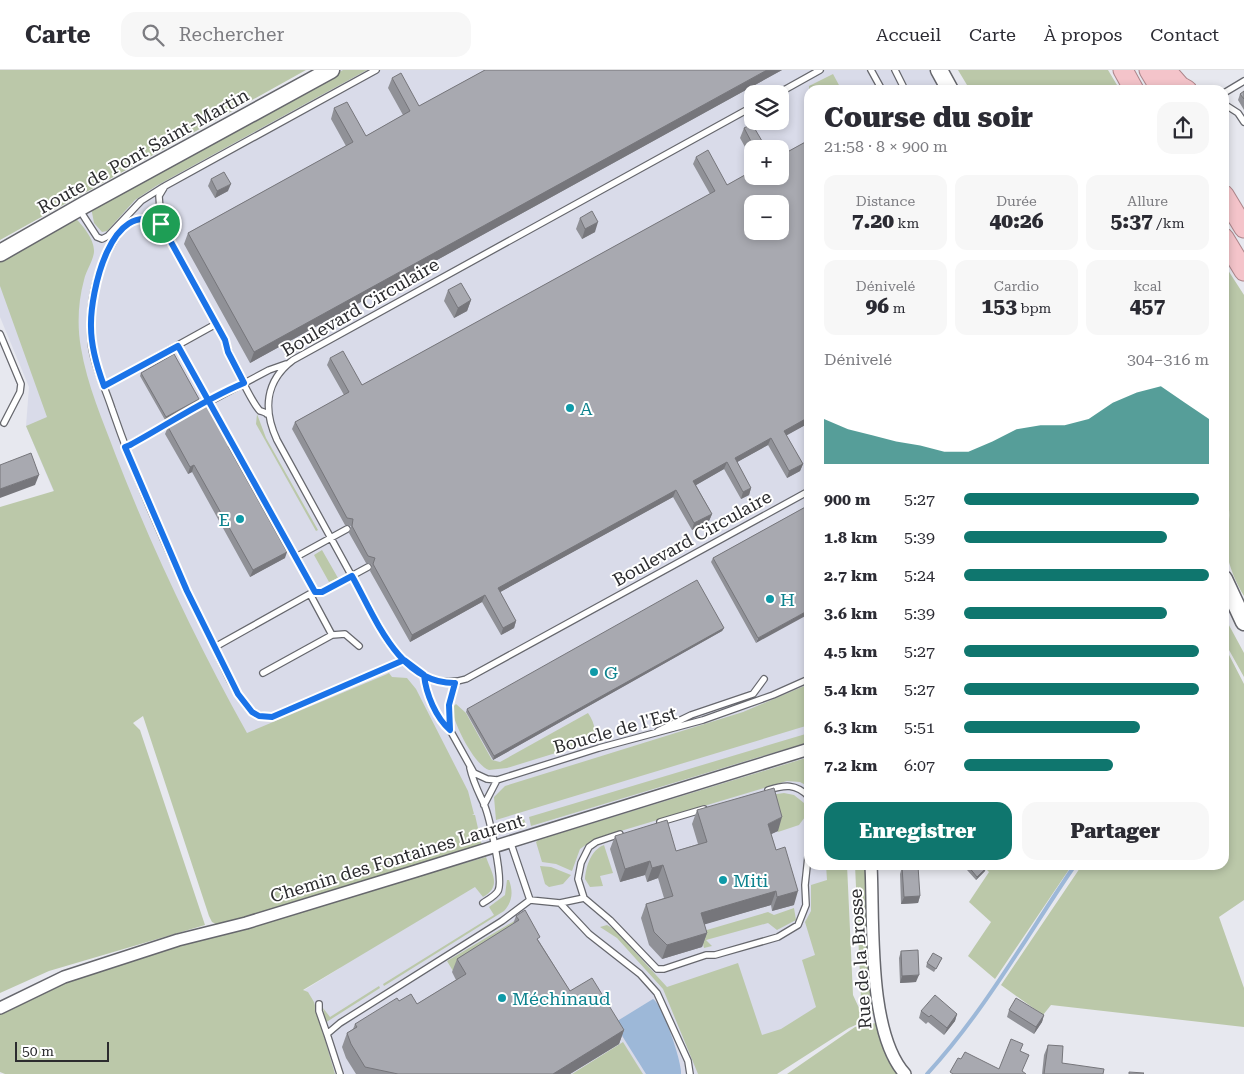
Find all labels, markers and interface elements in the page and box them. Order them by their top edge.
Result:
search box [121,12,471,57]
text: Carte [25,21,91,49]
icon: search [139,21,167,49]
text: Rechercher [179,23,284,46]
text: Accueil [876,24,941,45]
text: Carte [969,24,1016,45]
text: À propos [1044,24,1122,45]
text: Contact [1150,24,1219,45]
street label: Route de Pont Saint-Martin [34,84,253,218]
map controls [744,85,789,240]
button: layers [744,85,789,130]
text: Course du soir [824,101,1033,134]
button: share [1157,102,1209,154]
text: 21:58 · 8 × 900 m [824,137,948,156]
button: + [744,140,789,185]
text: Distance [856,193,915,209]
text: Durée [996,193,1037,209]
text: Allure [1127,193,1168,209]
button: − [744,195,789,240]
pin [140,203,182,245]
text: 7.20 [852,209,894,233]
text: 40:26 [989,209,1044,233]
text: 5:37 [1110,209,1153,233]
icon: arrive [147,210,175,238]
text: km [894,215,919,231]
text: /km [1153,215,1185,231]
street label: Boulevard Circulaire [278,253,443,361]
text: Dénivelé [856,278,915,294]
text: Cardio [994,278,1039,294]
text: kcal [1133,278,1162,294]
text: 96 [866,294,889,318]
text: 153 [982,294,1017,318]
text: 457 [1130,294,1165,318]
text: m [889,300,905,316]
text: bpm [1017,300,1051,316]
text: Dénivelé [824,350,892,369]
text: 304–316 m [1127,350,1209,369]
place label: A [580,398,593,419]
marker: A [564,402,576,414]
street label: Boulevard Circulaire [609,486,775,590]
text: 900 m [824,490,870,509]
text: 5:27 [904,490,935,509]
place label: E [218,509,230,530]
marker: E [234,513,246,525]
text: 1.8 km [824,528,877,547]
text: 5:39 [904,528,935,547]
text: 2.7 km [824,566,877,585]
text: 5:24 [904,566,935,585]
place label: H [780,589,795,610]
marker: H [764,593,776,605]
text: 3.6 km [824,604,877,623]
text: 5:39 [904,604,935,623]
text: 4.5 km [824,642,877,661]
text: 5:27 [904,642,935,661]
place label: G [604,662,618,683]
marker: G [588,666,600,678]
text: 5.4 km [824,680,877,699]
text: 5:27 [904,680,935,699]
street label: Boucle de l'Est [551,702,679,758]
text: 6.3 km [824,718,877,737]
text: 5:51 [904,718,935,737]
text: 7.2 km [824,756,877,775]
text: 6:07 [904,756,935,775]
button: Enregistrer [824,802,1012,860]
button: Partager [1022,802,1209,860]
street label: Chemin des Fontaines Laurent [268,809,527,907]
place label: Miti [733,870,769,891]
marker: Miti [717,874,729,886]
street label: Rue de la Brosse [845,888,875,1030]
place label: Méchinaud [512,988,611,1009]
marker: Méchinaud [496,992,508,1004]
scale bar [15,1039,109,1062]
text: 50 m [22,1043,54,1059]

